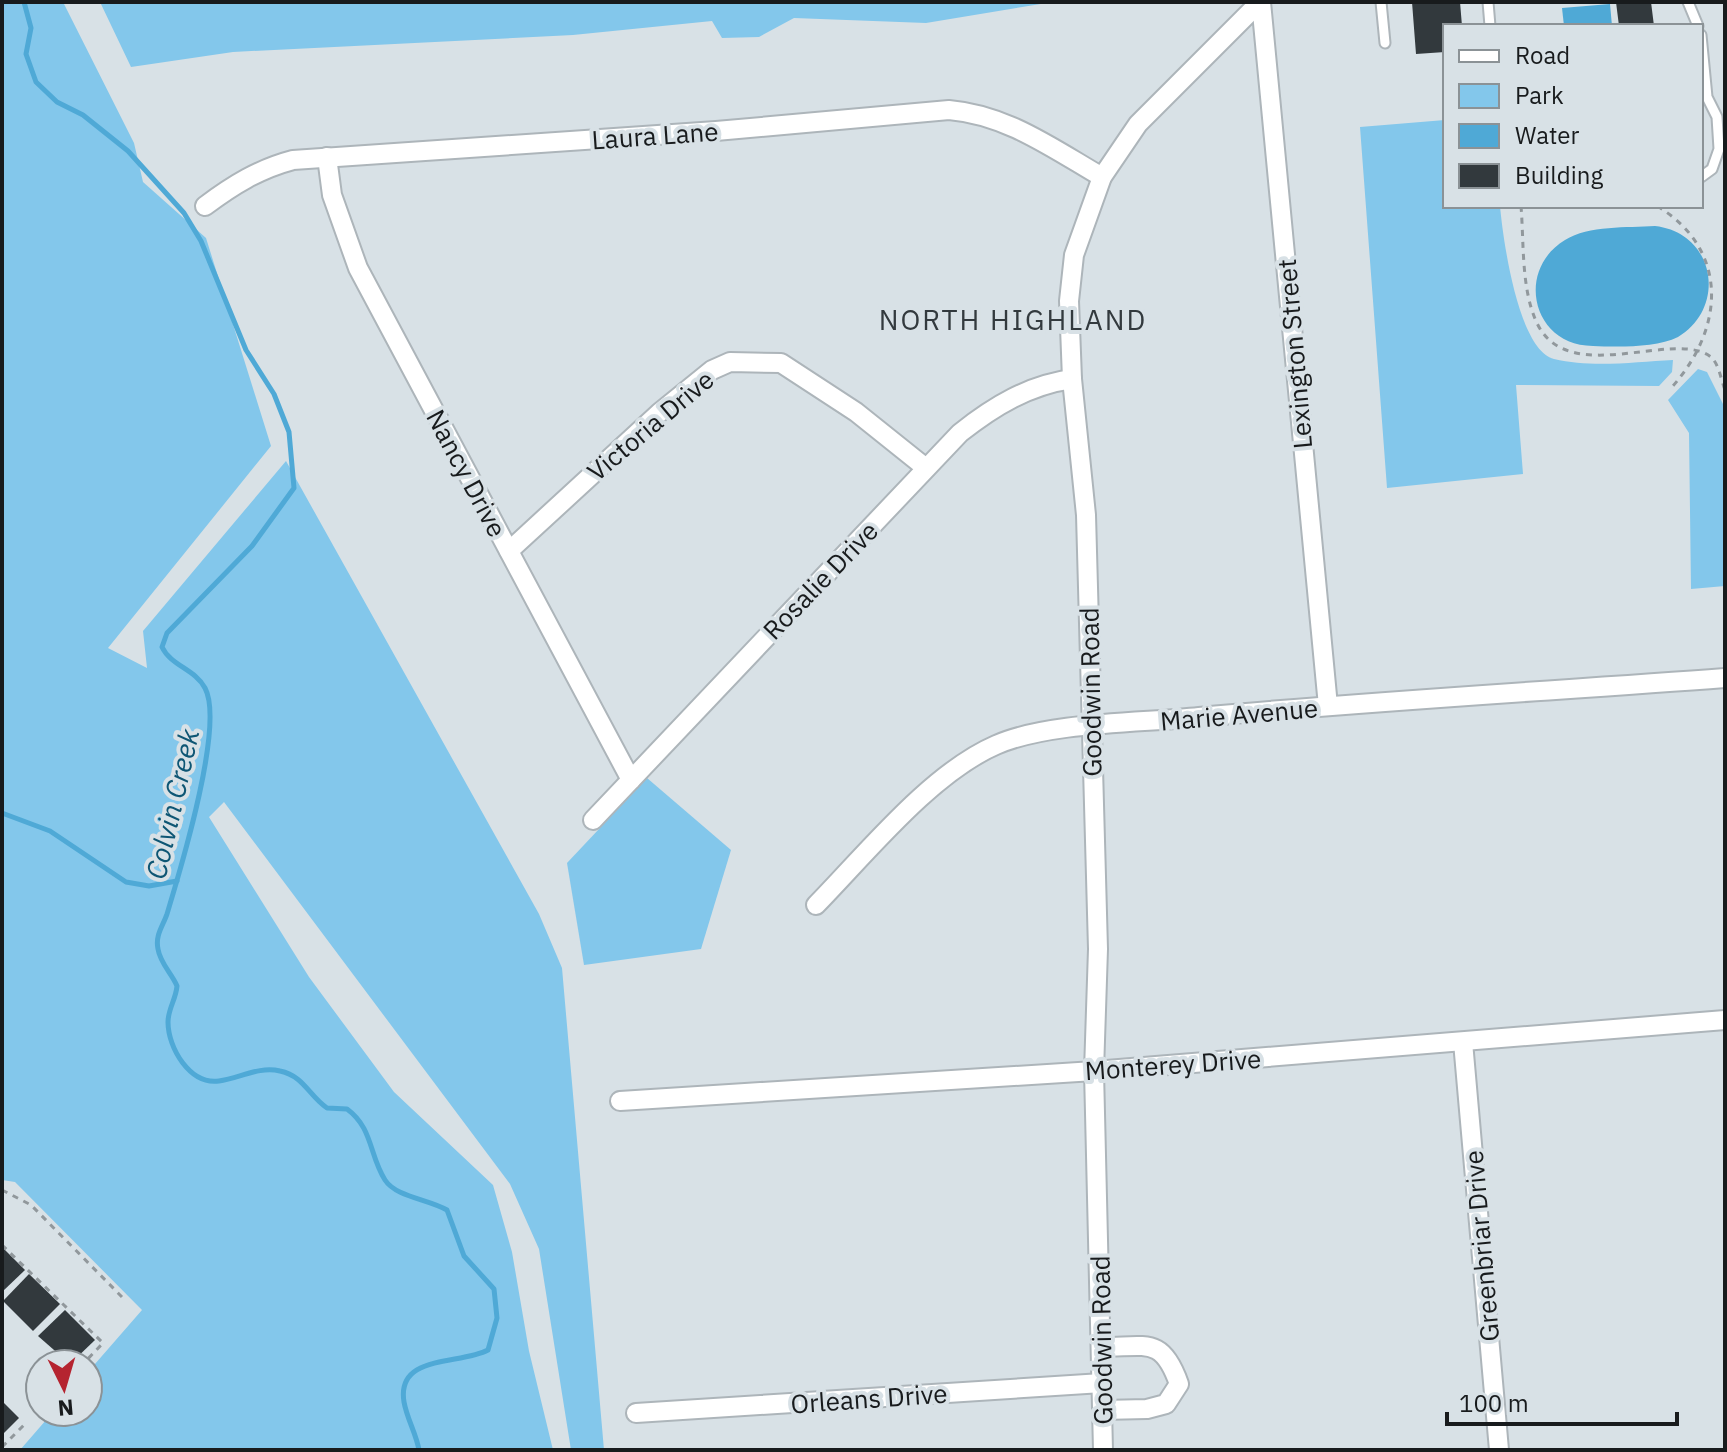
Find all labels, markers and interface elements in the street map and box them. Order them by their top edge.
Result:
legend [1443,24,1703,208]
text: Road [1515,39,1570,71]
text: Park [1515,79,1564,111]
street label: Laura Lane [590,114,720,156]
text: Water [1515,119,1579,151]
text: Building [1515,159,1603,191]
street label: Lexington Street [1269,258,1319,450]
district label: NORTH HIGHLAND [879,301,1147,338]
street label: Victoria Drive [580,362,720,488]
street label: Nancy Drive [419,403,515,543]
street label: Rosalie Drive [755,514,885,646]
street label: Goodwin Road [1072,607,1108,777]
street label: Marie Avenue [1159,690,1319,738]
water label: Colvin Creek [137,725,207,883]
street label: Monterey Drive [1084,1041,1262,1087]
street label: Greenbriar Drive [1456,1149,1506,1343]
street label: Goodwin Road [1083,1255,1119,1425]
north arrow [24,1348,104,1428]
street label: Orleans Drive [789,1376,949,1420]
scale bar [1447,1376,1677,1426]
text: 100 m [1459,1387,1529,1419]
text: N [57,1393,75,1424]

